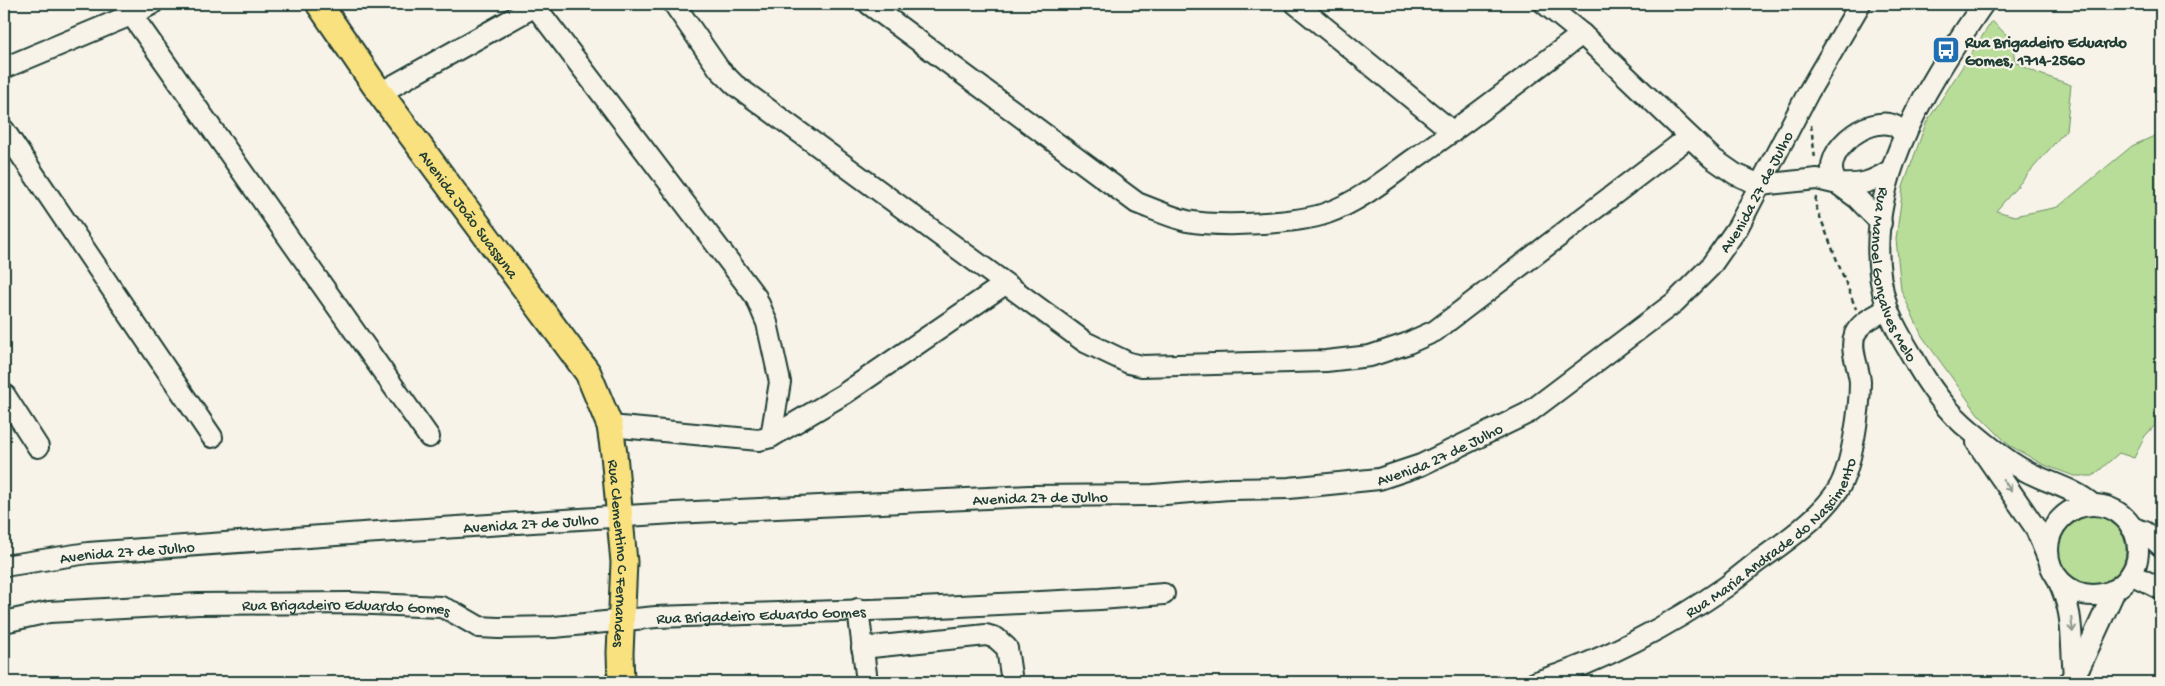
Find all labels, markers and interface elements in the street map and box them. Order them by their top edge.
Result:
bus stop icon: Rua Brigadeiro Eduardo Gomes, 1714-2560 [1931,35,1961,65]
place label: Rua Brigadeiro Eduardo Gomes, 1714-2560 [1964,35,2127,72]
street label: Avenida 27 de Julho [1717,129,1799,257]
street label: Avenida João Suassuna [413,148,521,284]
street label: Rua Manoel Gonçalves Melo [1865,185,1919,366]
street label: Avenida 27 de Julho [1375,421,1507,492]
street label: Rua Maria Andrade do Nascimento [1683,456,1862,624]
street label: Rua Clementino C Fernandes [602,459,630,649]
one-way arrow [2002,478,2012,492]
street label: Avenida 27 de Julho [972,489,1108,512]
street label: Avenida 27 de Julho [463,512,599,540]
street label: Avenida 27 de Julho [59,539,196,570]
street label: Rua Brigadeiro Eduardo Gomes [242,597,454,623]
street label: Rua Brigadeiro Eduardo Gomes [656,604,867,630]
one-way arrow [2067,616,2076,632]

